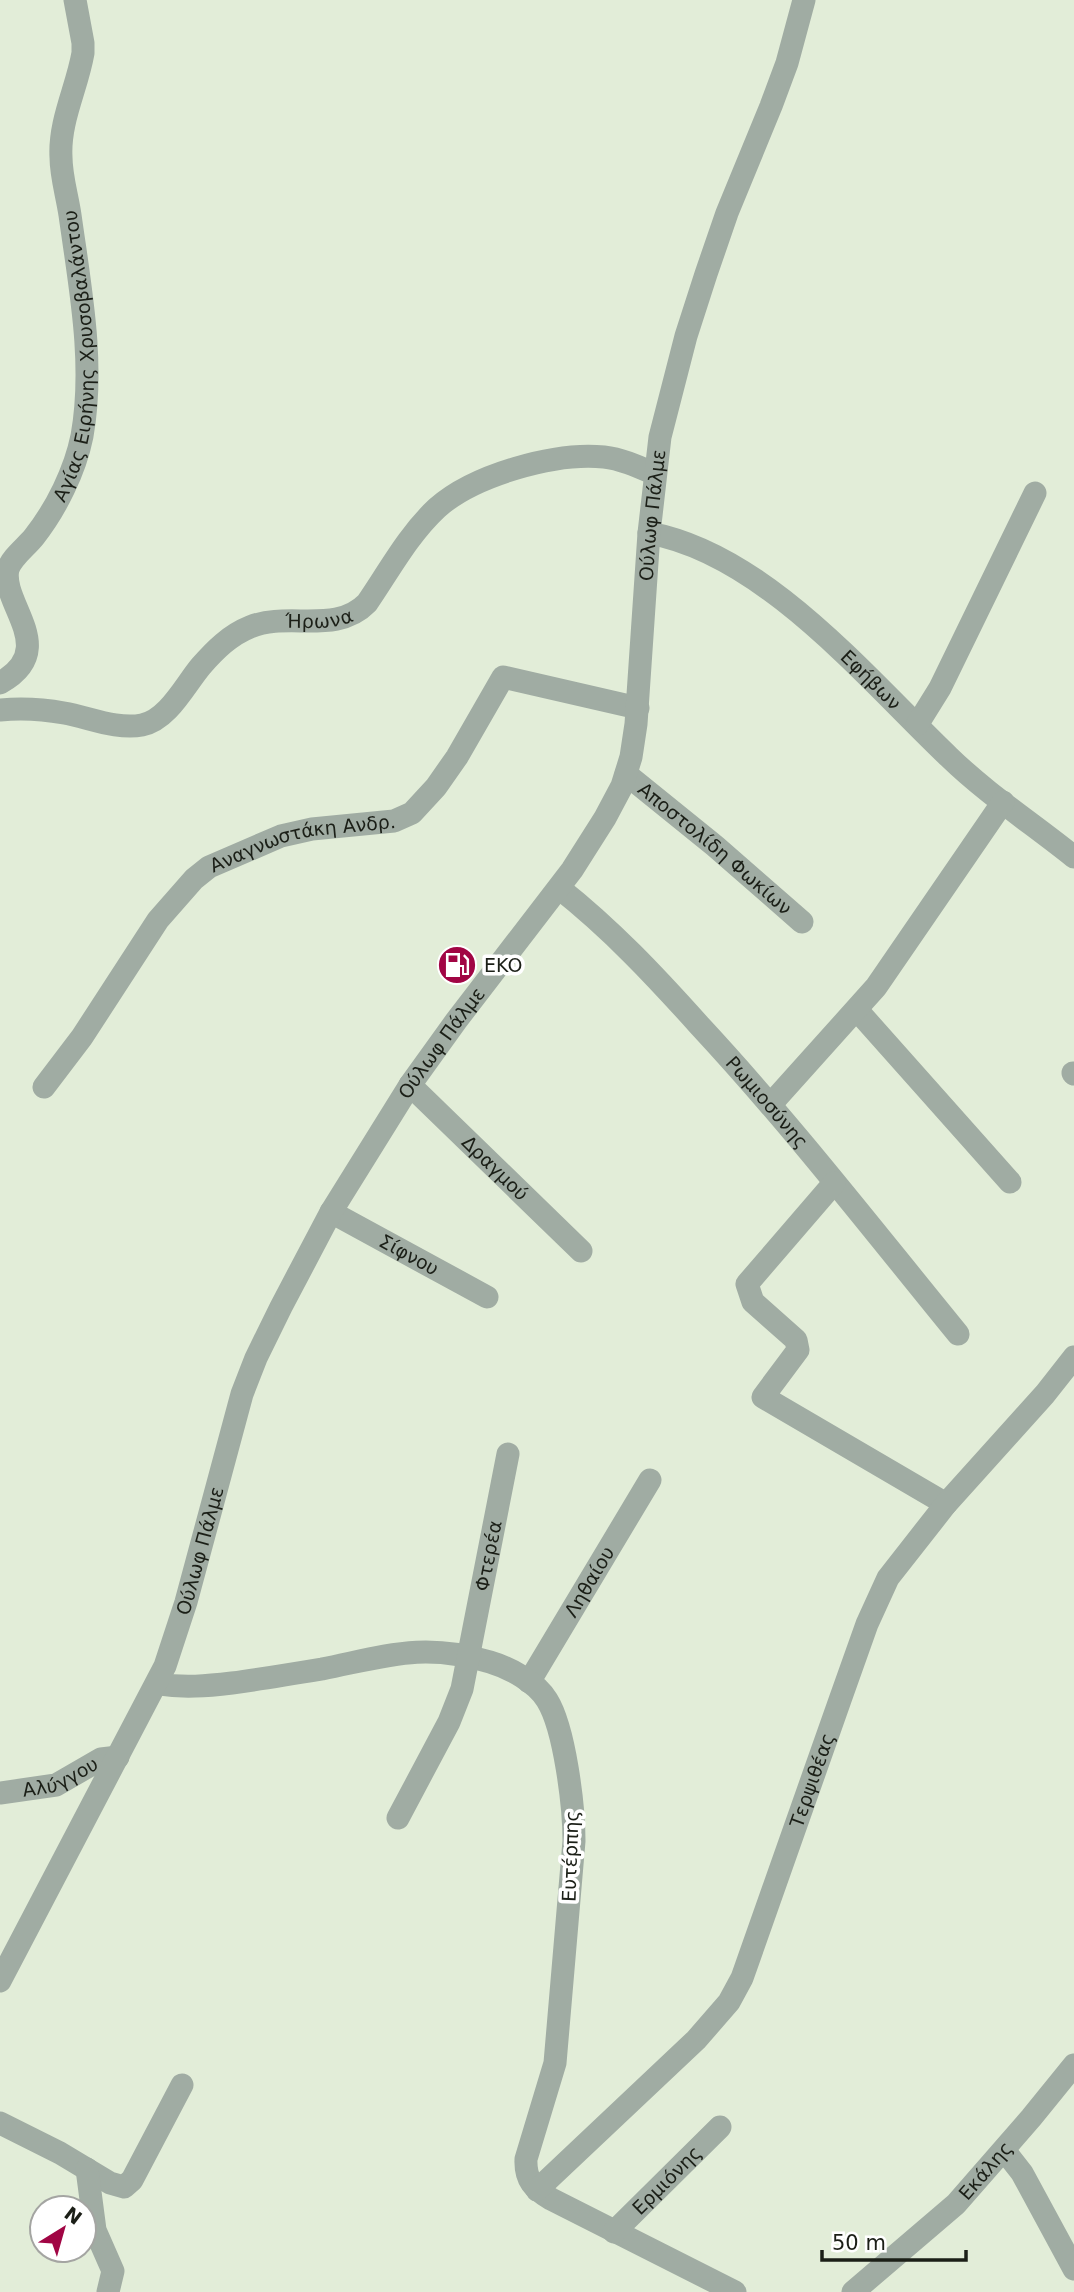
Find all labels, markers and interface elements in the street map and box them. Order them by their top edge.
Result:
street label: Αγίας Ειρήνης Χρυσοβαλάντου [48,209,98,505]
street label: Ούλωφ Πάλμε [635,448,670,582]
street label: Ήρωνα [284,604,356,632]
street label: Εφήβων [837,645,906,714]
street label: Αποστολίδη Φωκίων [634,777,796,919]
street label: Αναγνωστάκη Ανδρ. [206,810,397,876]
fuel station icon: EKO [436,944,478,986]
place label: EKO [484,954,522,976]
street label: Ούλωφ Πάλμε [393,983,489,1103]
street label: Ρωμιοσύνης [722,1051,813,1153]
street label: Δραγμού [458,1131,533,1205]
street label: Σίφνου [376,1230,443,1280]
street label: Ούλωφ Πάλμε [171,1484,228,1618]
street label: Φτερέα [470,1518,506,1593]
street label: Ληθαίου [560,1542,619,1621]
street label: Τερψιθέας [785,1730,839,1831]
street label: Αλύγγου [21,1752,102,1801]
street label: Ευτέρπης [557,1810,583,1902]
street label: Εκάλης [954,2137,1017,2204]
street label: Ερμιόνης [628,2141,706,2219]
north arrow [28,2194,98,2264]
text: N [60,2202,86,2229]
scale bar [822,2218,965,2262]
text: 50 m [832,2231,886,2255]

